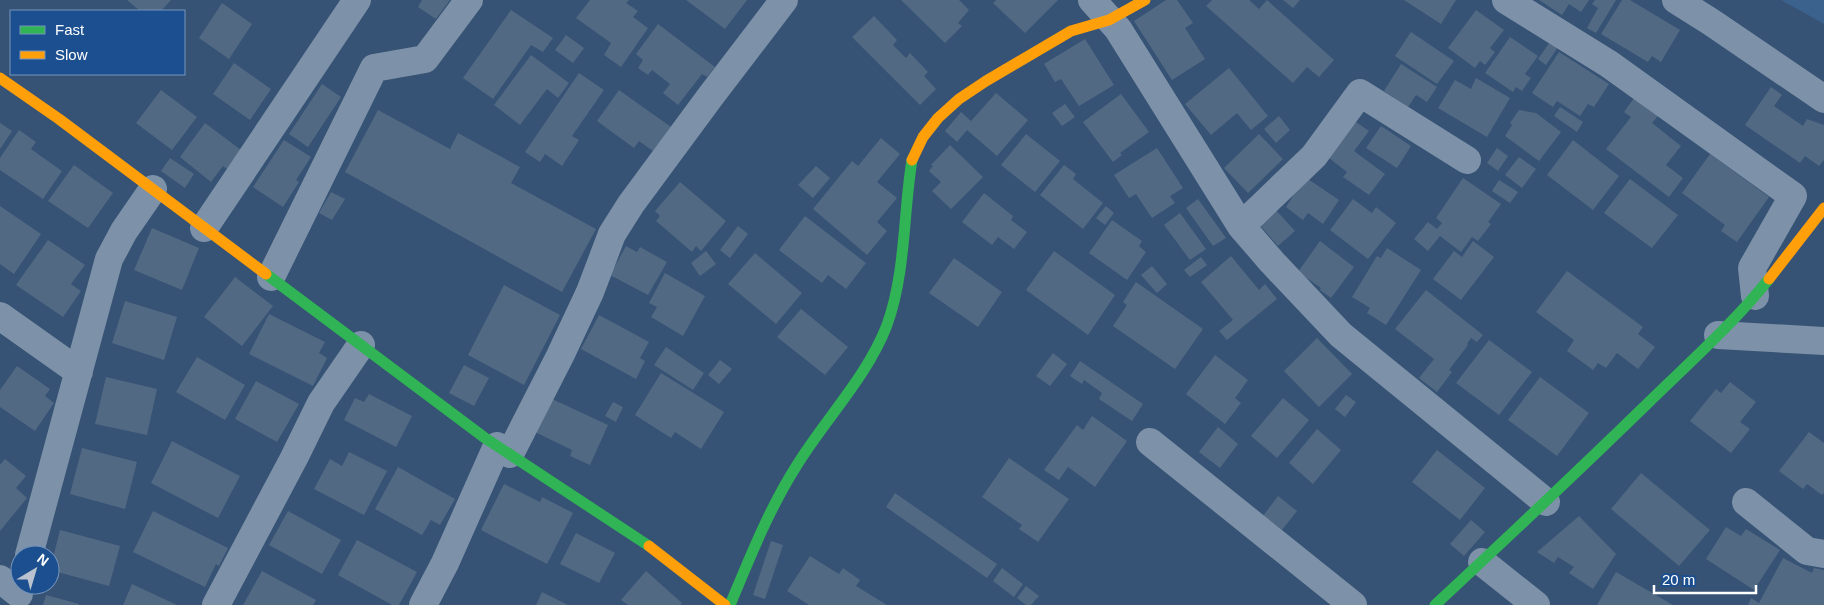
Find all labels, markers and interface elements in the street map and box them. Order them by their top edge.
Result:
legend [10,10,185,75]
text: Fast [55,21,85,38]
text: Slow [55,46,88,63]
north arrow [10,545,60,595]
text: N [34,550,52,569]
scale bar [1654,562,1756,594]
text: 20 m [1662,571,1695,588]

